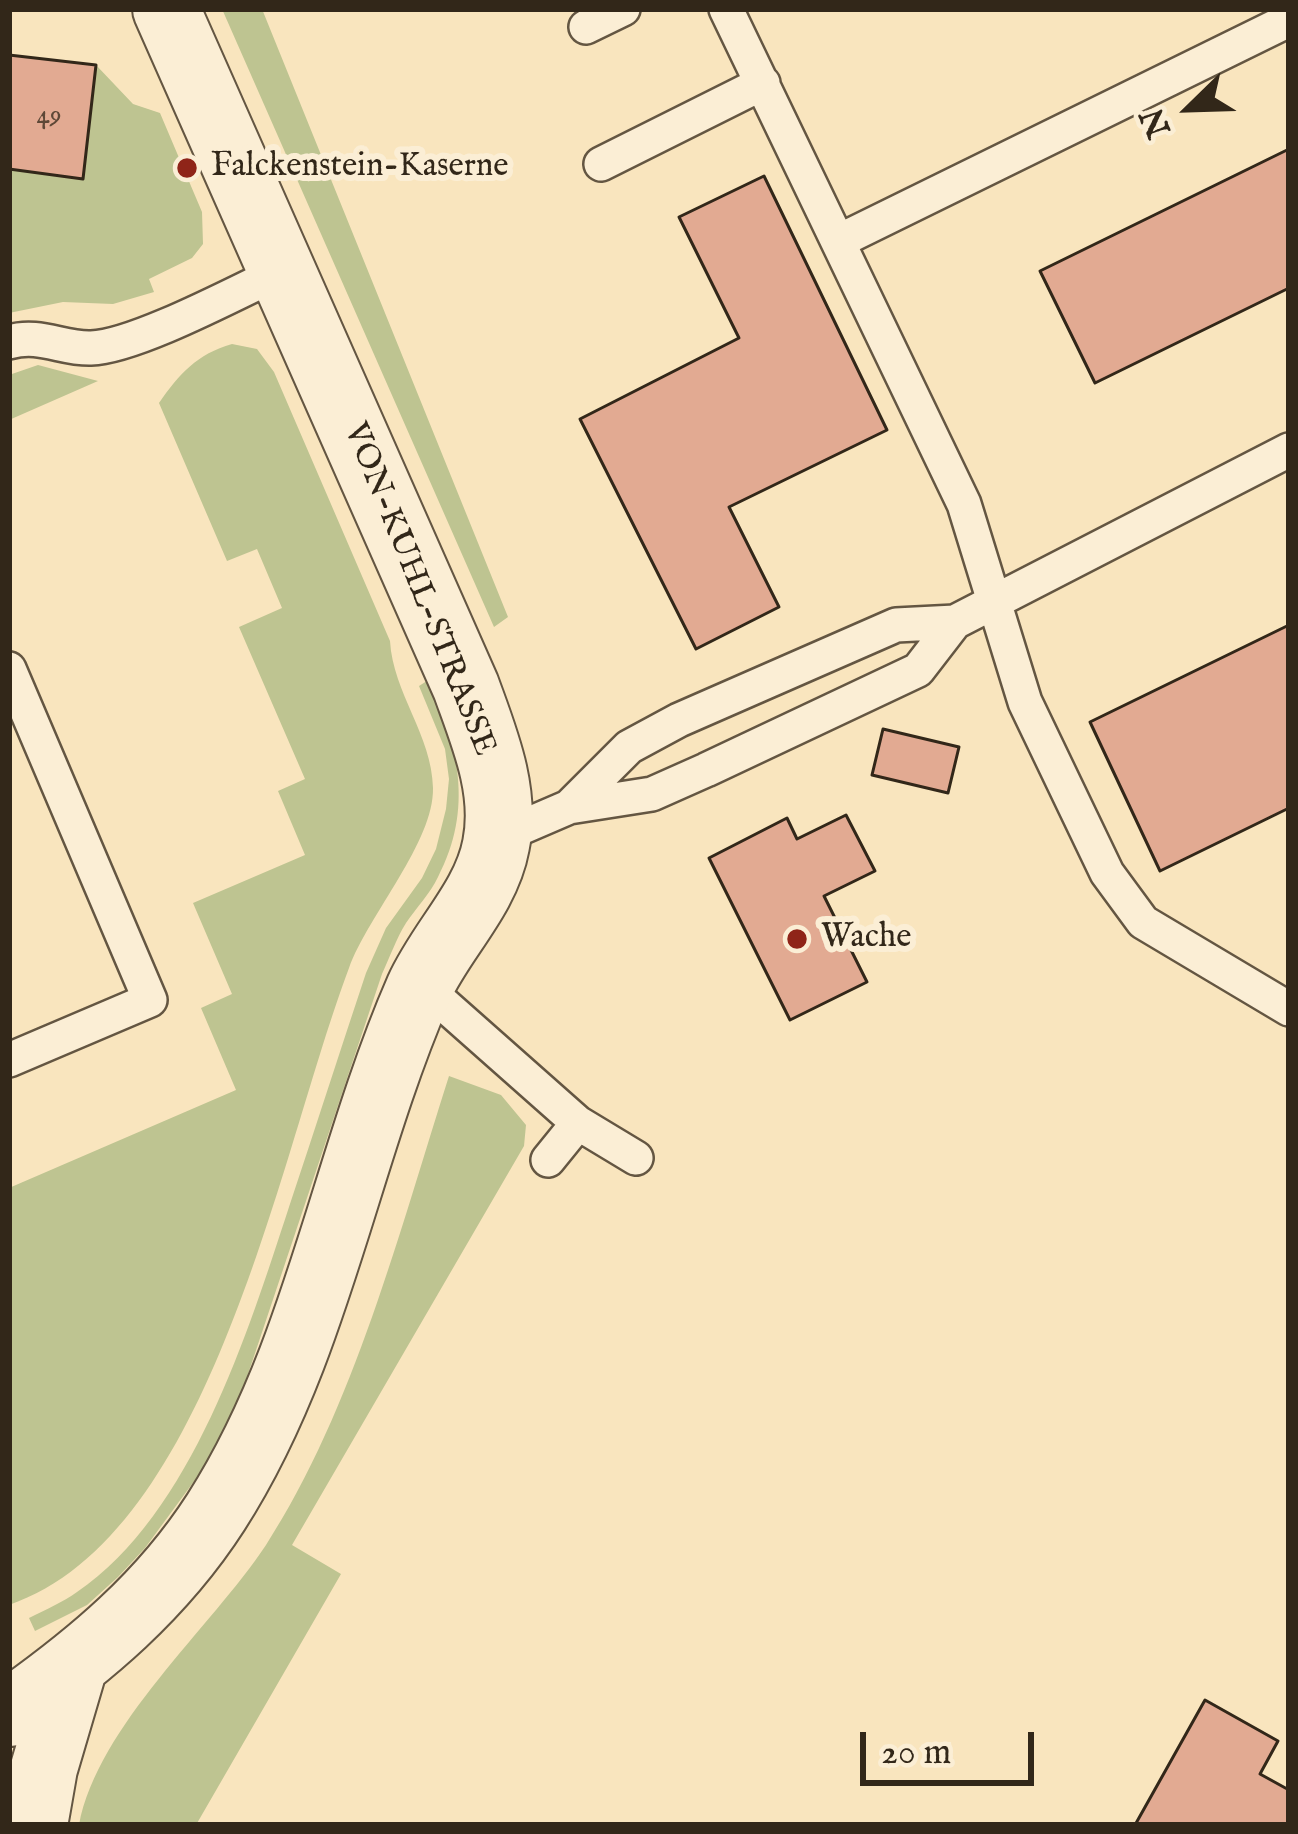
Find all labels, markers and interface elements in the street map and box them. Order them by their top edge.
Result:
north arrow [1130,48,1250,168]
house number: 49 [36,101,62,133]
text: N [1132,101,1182,143]
place label: Falckenstein-Kaserne [211,148,508,188]
marker: Falckenstein-Kaserne [174,155,200,181]
street label: VON-KUHL-STRASSE [333,418,503,762]
place label: Wache [821,919,911,959]
marker: Wache [784,926,810,952]
scale bar [866,1708,1040,1782]
text: 20 m [881,1730,951,1776]

